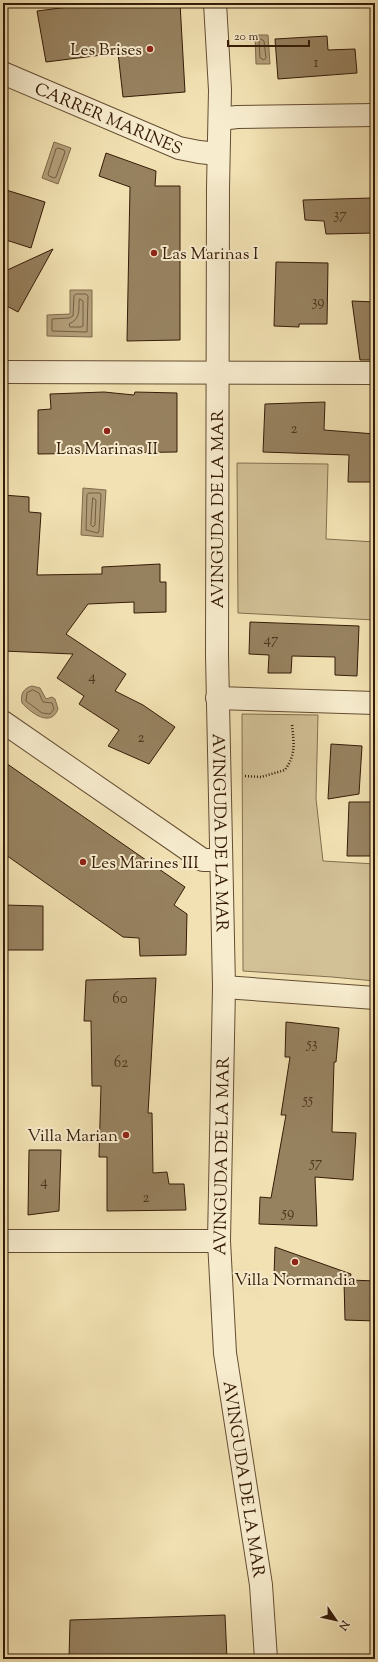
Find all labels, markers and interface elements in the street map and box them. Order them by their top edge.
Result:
scale bar [228,22,309,48]
text: 20 m [234,28,259,46]
place label: Les Brises [70,39,142,63]
marker: Les Brises [145,44,155,54]
house number: 1 [313,53,319,74]
street label: CARRER MARINES [30,78,186,162]
house number: 37 [333,205,347,226]
place label: Las Marinas I [162,243,259,267]
marker: Las Marinas I [149,248,159,258]
house number: 39 [311,292,325,313]
street label: AVINGUDA DE LA MAR [207,409,231,608]
house number: 2 [290,419,298,440]
marker: Las Marinas II [102,426,112,436]
place label: Las Marinas II [56,438,158,462]
house number: 47 [263,630,279,651]
house number: 4 [88,667,96,688]
house number: 2 [137,728,145,749]
street label: AVINGUDA DE LA MAR [205,733,233,933]
place label: Les Marines III [91,852,199,876]
marker: Les Marines III [78,857,88,867]
house number: 60 [112,989,128,1010]
house number: 53 [305,1034,318,1055]
house number: 62 [114,1053,128,1074]
street label: AVINGUDA DE LA MAR [209,1056,237,1256]
house number: 55 [302,1090,313,1111]
place label: Villa Marian [27,1125,118,1149]
marker: Villa Marian [121,1130,131,1140]
house number: 57 [309,1153,323,1174]
house number: 4 [40,1172,48,1193]
house number: 2 [142,1188,150,1209]
house number: 59 [281,1203,294,1224]
marker: Villa Normandia [290,1257,300,1267]
place label: Villa Normandia [234,1269,356,1293]
street label: AVINGUDA DE LA MAR [215,1379,270,1580]
north arrow [316,1600,356,1640]
text: N [334,1616,353,1633]

